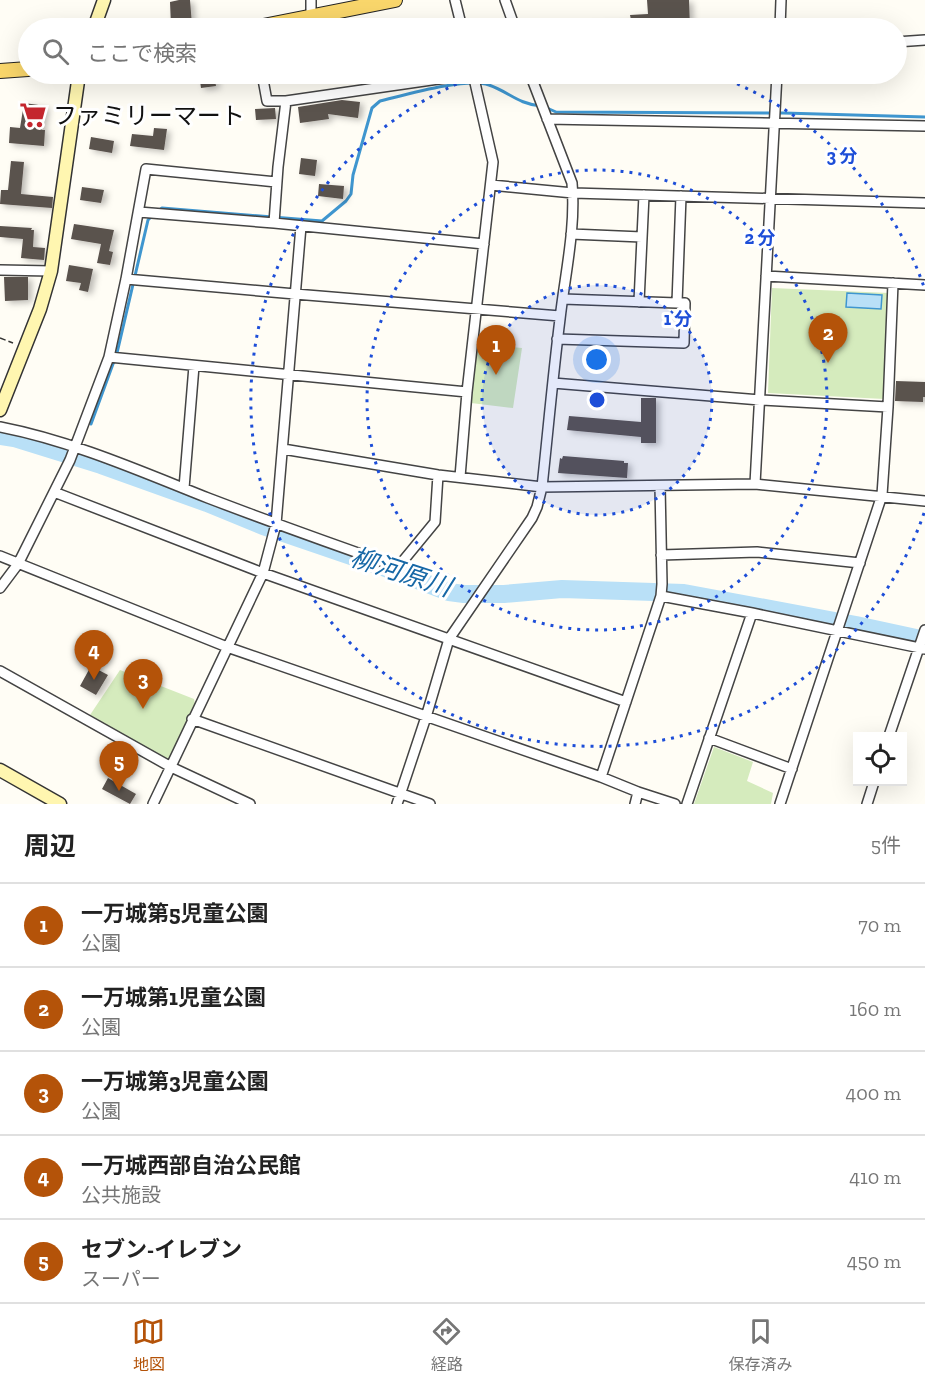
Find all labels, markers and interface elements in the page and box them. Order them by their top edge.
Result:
search box [18,18,907,84]
icon: search [39,35,72,68]
text: ここで検索 [87,40,197,67]
supermarket icon: ファミリーマート [18,100,48,130]
place label: ファミリーマート [53,101,245,130]
text: 3 分 [827,145,857,167]
text: 2 分 [744,227,776,249]
text: 1 分 [664,308,692,330]
pin: 2 [808,314,848,363]
pin: 1 [476,326,516,375]
your location [582,345,611,374]
centre of rings [587,390,607,410]
water label: 柳河原川 [347,541,458,604]
pin: 4 [74,630,113,680]
pin: 3 [124,660,162,709]
map controls [853,732,907,786]
button: locate [853,732,907,786]
pin: 5 [100,742,138,791]
text: 周辺 [24,830,76,862]
text: 5件 [871,833,901,857]
text: 一万城第5児童公園 [81,900,269,927]
text: 1 [39,913,48,937]
text: 70 m [858,913,901,937]
text: 公園 [81,931,121,955]
text: 一万城第1児童公園 [81,984,266,1011]
text: 2 [38,997,49,1021]
text: 160 m [849,997,901,1021]
text: 公園 [81,1015,121,1039]
text: 一万城第3児童公園 [81,1068,269,1095]
text: 3 [38,1081,49,1105]
text: 400 m [845,1081,901,1105]
text: 公園 [81,1099,121,1123]
text: 一万城西部自治公民館 [81,1152,301,1179]
text: 4 [38,1165,49,1189]
text: 410 m [849,1165,901,1189]
text: 公共施設 [81,1183,161,1207]
text: セブン-イレブン [81,1236,242,1263]
text: 5 [38,1249,49,1273]
text: 450 m [847,1249,901,1273]
text: スーパー [81,1267,161,1291]
tab: 地図 [132,1315,165,1375]
tab: 経路 [430,1315,463,1375]
tab: 保存済み [728,1315,792,1375]

